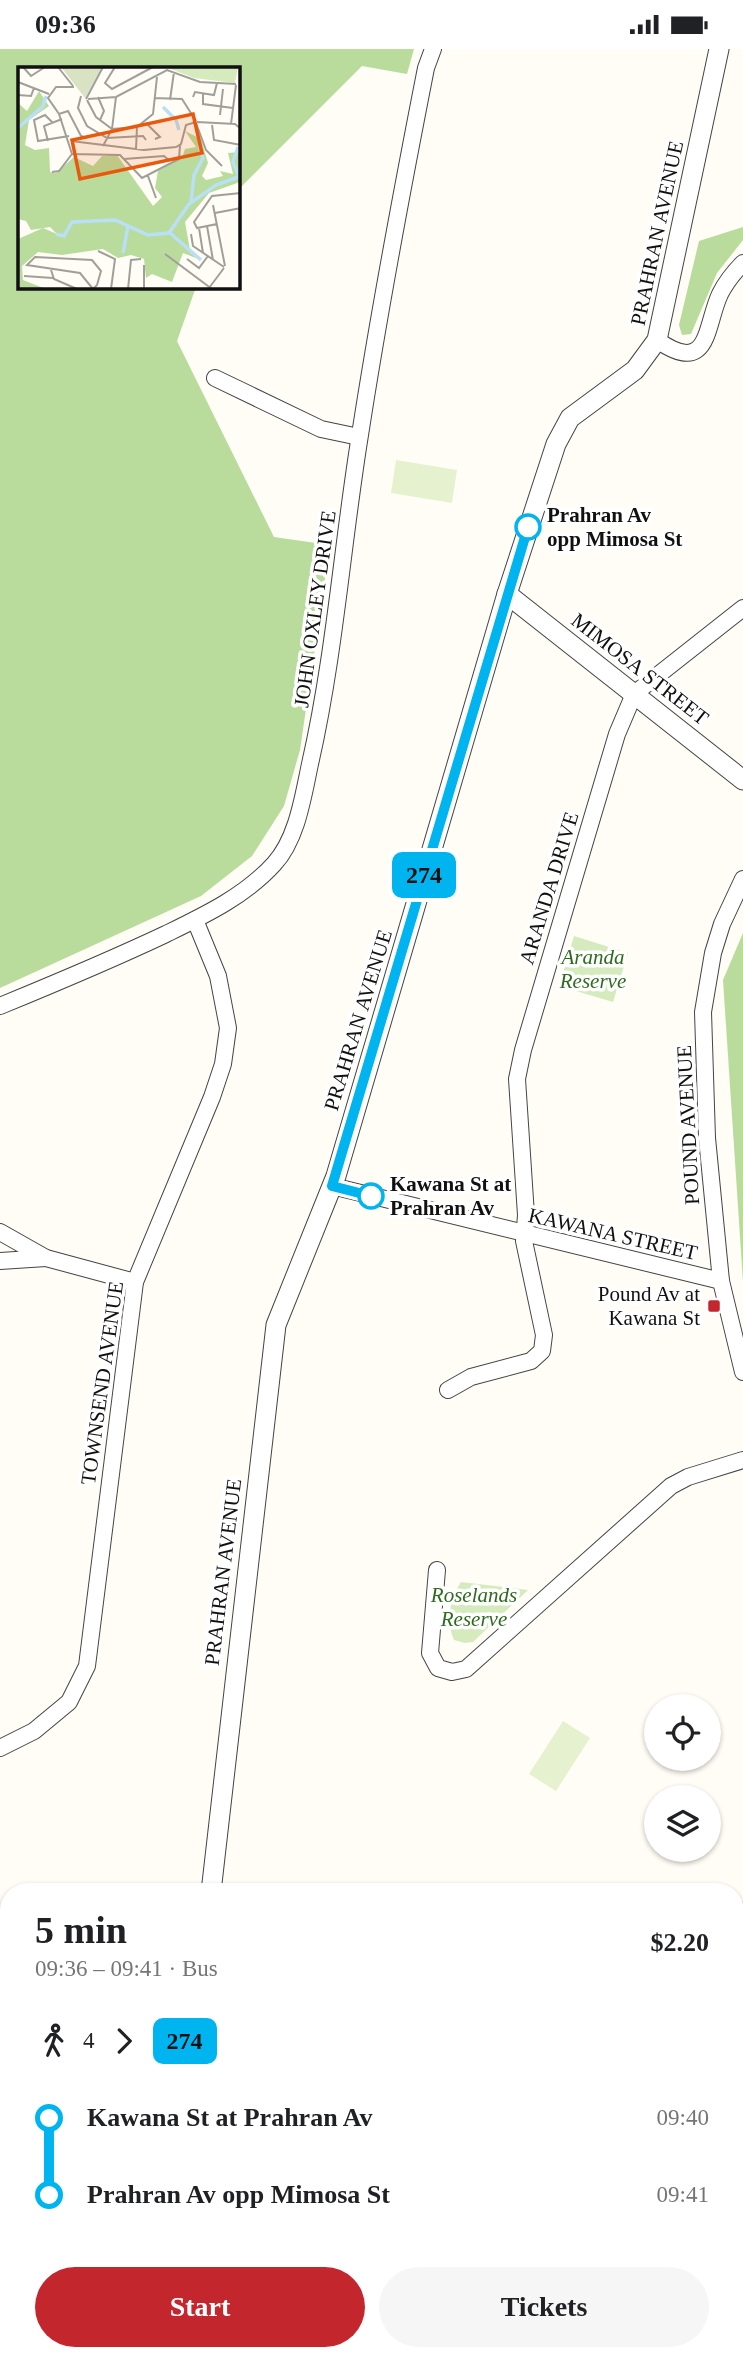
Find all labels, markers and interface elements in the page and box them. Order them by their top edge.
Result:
text: 09:36 [35,10,96,39]
inset map [18,67,240,289]
street label: PRAHRAN AVENUE [626,139,688,327]
place label: Prahran Av opp Mimosa St [547,503,682,551]
street label: JOHN OXLEY DRIVE [289,509,341,709]
marker: Prahran Av opp Mimosa St [515,514,541,540]
street label: MIMOSA STREET [567,608,713,730]
street label: ARANDA DRIVE [514,809,584,967]
line badge: 274 [384,852,464,898]
text: 274 [406,862,442,888]
street label: PRAHRAN AVENUE [319,927,397,1113]
park label: Aranda Reserve [559,945,626,993]
street label: POUND AVENUE [672,1044,704,1206]
place label: Kawana St at Prahran Av [390,1172,511,1220]
marker: Kawana St at Prahran Av [358,1183,384,1209]
street label: KAWANA STREET [526,1203,700,1265]
street label: TOWNSEND AVENUE [76,1280,128,1486]
place label: Pound Av at Kawana St [598,1282,700,1330]
marker: Pound Av at Kawana St [706,1298,722,1314]
street label: PRAHRAN AVENUE [200,1477,246,1667]
park label: Roselands Reserve [430,1583,517,1631]
map controls [644,1694,721,1862]
button: locate [644,1694,721,1771]
button: layers [644,1785,721,1862]
text: 5 min [35,1909,127,1951]
text: $2.20 [651,1928,709,1957]
text: 09:36 – 09:41 · Bus [35,1956,218,1981]
icon: walk [35,2022,73,2060]
icon: forward [105,2022,143,2060]
text: 4 [83,2028,95,2053]
text: 274 [167,2028,203,2054]
text: Kawana St at Prahran Av [87,2103,373,2132]
text: 09:40 [657,2105,709,2130]
text: Prahran Av opp Mimosa St [87,2180,390,2209]
text: 09:41 [657,2182,709,2207]
button: Start [35,2267,365,2347]
button: Tickets [379,2267,709,2347]

